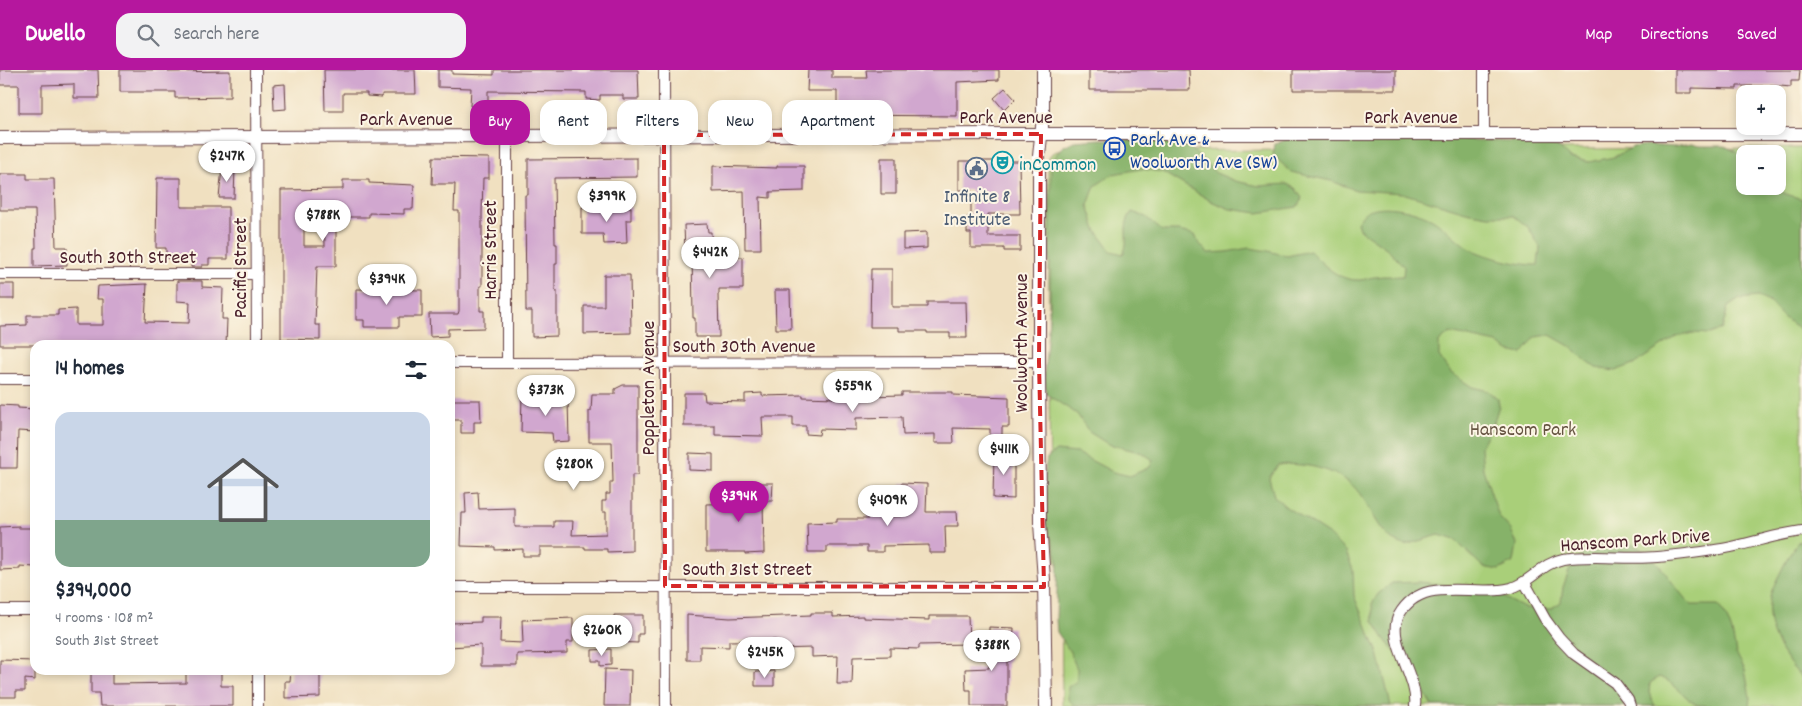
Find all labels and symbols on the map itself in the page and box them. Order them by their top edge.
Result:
street label: Park Avenue [959,105,1053,133]
street label: Park Avenue [1364,105,1458,133]
street label: Park Avenue [359,107,453,135]
place label: Park Ave & Woolworth Ave (SW) [1130,127,1277,178]
bus stop icon: Park Ave & Woolworth Ave (SW) [1102,137,1126,161]
pin: $247K [192,140,262,183]
theatre icon: inCommon [991,151,1015,175]
place label: inCommon [1019,152,1096,180]
public building icon: Infinite 8 Institute [965,157,989,181]
pin: $399K [572,180,642,223]
place label: Infinite 8 Institute [943,184,1011,235]
pin: $788K [288,200,358,242]
street label: Harris Street [478,200,506,300]
street label: Pacific Street [228,218,256,318]
pin: $442K [675,236,745,279]
street label: South 30th Street [60,245,196,273]
pin: $394K [352,264,422,306]
street label: Woolworth Avenue [1009,273,1037,413]
street label: Poppleton Avenue [636,320,664,455]
street label: South 30th Avenue [672,334,816,362]
pin: $559K [818,370,888,413]
pin: $373K [511,374,581,417]
park label: Hanscom Park [1470,417,1576,445]
pin: $411K [969,434,1039,476]
pin: $280K [539,448,609,491]
pin: $394K [704,480,774,523]
pin: $409K [853,484,923,527]
street label: Hanscom Park Drive [1560,523,1711,561]
street label: South 31st Street [682,557,812,585]
pin: $260K [567,614,637,657]
pin: $388K [957,630,1027,672]
pin: $245K [730,636,800,679]

